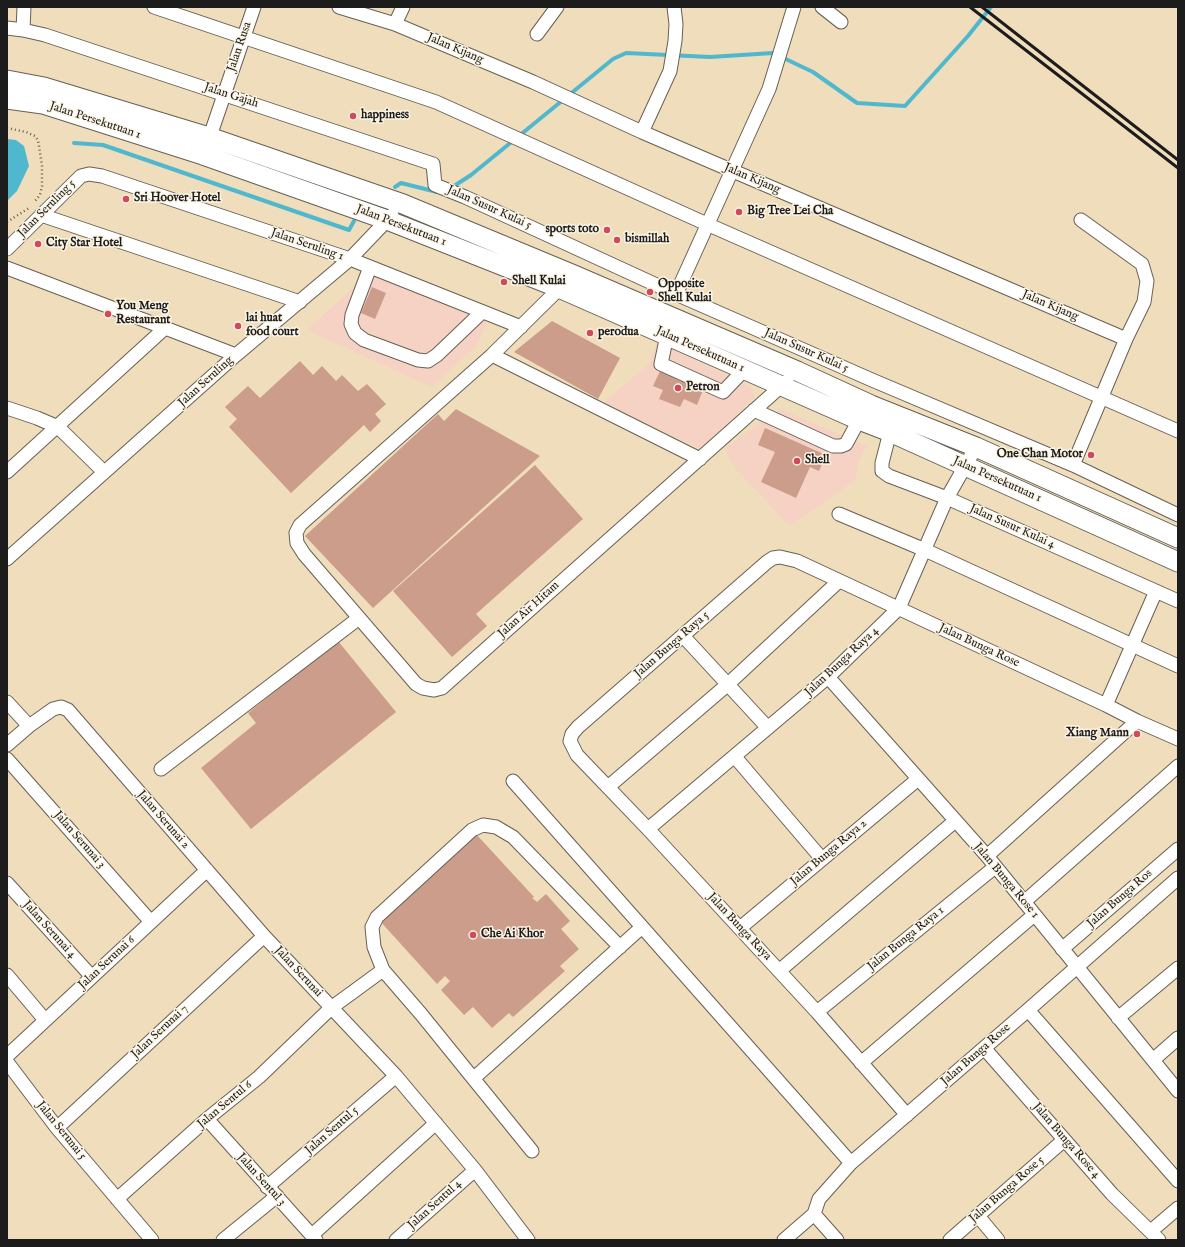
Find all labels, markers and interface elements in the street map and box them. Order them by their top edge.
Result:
street label: Jalan Rusa [225,20,255,74]
street label: Jalan Kijang [425,31,485,67]
street label: Jalan Gajah [202,80,260,112]
street label: Jalan Persekutuan 1 [47,99,143,143]
place label: happiness [361,109,409,123]
marker: happiness [348,111,358,121]
street label: Jalan Kijang [722,161,782,197]
street label: Jalan Seruling 5 [15,177,79,241]
street label: Jalan Susur Kulai 5 [445,183,533,233]
place label: Sri Hoover Hotel [134,192,221,206]
marker: Sri Hoover Hotel [121,194,131,204]
street label: Jalan Persekutuan 1 [354,202,448,250]
place label: Big Tree Lei Cha [747,205,833,219]
marker: Big Tree Lei Cha [734,207,744,217]
place label: sports toto [545,223,599,237]
marker: sports toto [602,225,612,235]
street label: Jalan Seruling 1 [269,226,345,264]
place label: bismillah [625,233,669,247]
marker: bismillah [612,235,622,245]
place label: City Star Hotel [46,237,122,251]
marker: City Star Hotel [33,239,43,249]
place label: Shell Kulai [512,275,566,289]
marker: Shell Kulai [499,277,509,287]
place label: Opposite Shell Kulai [658,278,712,306]
marker: Opposite Shell Kulai [645,287,655,297]
street label: Jalan Kijang [1020,288,1080,324]
place label: You Meng Restaurant [116,300,170,328]
marker: You Meng Restaurant [103,309,113,319]
place label: lai huat food court [246,312,299,340]
marker: lai huat food court [233,321,243,331]
street label: Jalan Persekutuan 1 [654,324,746,376]
place label: perodua [598,326,639,340]
street label: Jalan Susur Kulai 5 [762,326,850,376]
marker: perodua [585,328,595,338]
street label: Jalan Seruling [176,354,236,410]
place label: Petron [686,381,720,395]
marker: Petron [673,383,683,393]
place label: One Chan Motor [997,448,1083,462]
marker: One Chan Motor [1086,450,1096,460]
place label: Shell [805,454,830,468]
street label: Jalan Persekutuan 1 [951,454,1043,506]
marker: Shell [792,456,802,466]
street label: Jalan Susur Kulai 4 [967,502,1057,552]
street label: Jalan Air Hitam [495,579,563,641]
street label: Jalan Bunga Raya 5 [632,609,712,681]
street label: Jalan Bunga Rose [936,621,1022,671]
street label: Jalan Bunga Raya 4 [802,624,882,700]
place label: Xiang Mann [1066,727,1129,741]
marker: Xiang Mann [1132,729,1142,739]
street label: Jalan Serunai 2 [134,788,192,852]
street label: Jalan Serunai 3 [50,808,108,872]
street label: Jalan Bunga Raya 2 [788,817,870,889]
street label: Jalan Bunga Rose 1 [970,840,1042,922]
street label: Jalan Bunga Ros [1084,867,1156,931]
street label: Jalan Bunga Raya [704,890,774,964]
street label: Jalan Serunai 4 [19,898,79,962]
street label: Jalan Bunga Raya 1 [865,904,947,974]
place label: Che Ai Khor [481,928,544,942]
marker: Che Ai Khor [468,930,478,940]
street label: Jalan Serunai 6 [76,933,138,993]
street label: Jalan Serunai [271,944,325,1000]
street label: Jalan Serunai 7 [129,1002,191,1062]
street label: Jalan Bunga Rose [938,1021,1014,1089]
street label: Jalan Sentul 6 [195,1078,255,1132]
street label: Jalan Serunai 5 [33,1099,89,1163]
street label: Jalan Bunga Rose 4 [1029,1100,1103,1182]
street label: Jalan Sentul 5 [302,1104,362,1158]
street label: Jalan Sentul 3 [234,1151,288,1209]
street label: Jalan Bunga Rose 5 [967,1154,1047,1226]
street label: Jalan Sentul 4 [405,1177,465,1233]

